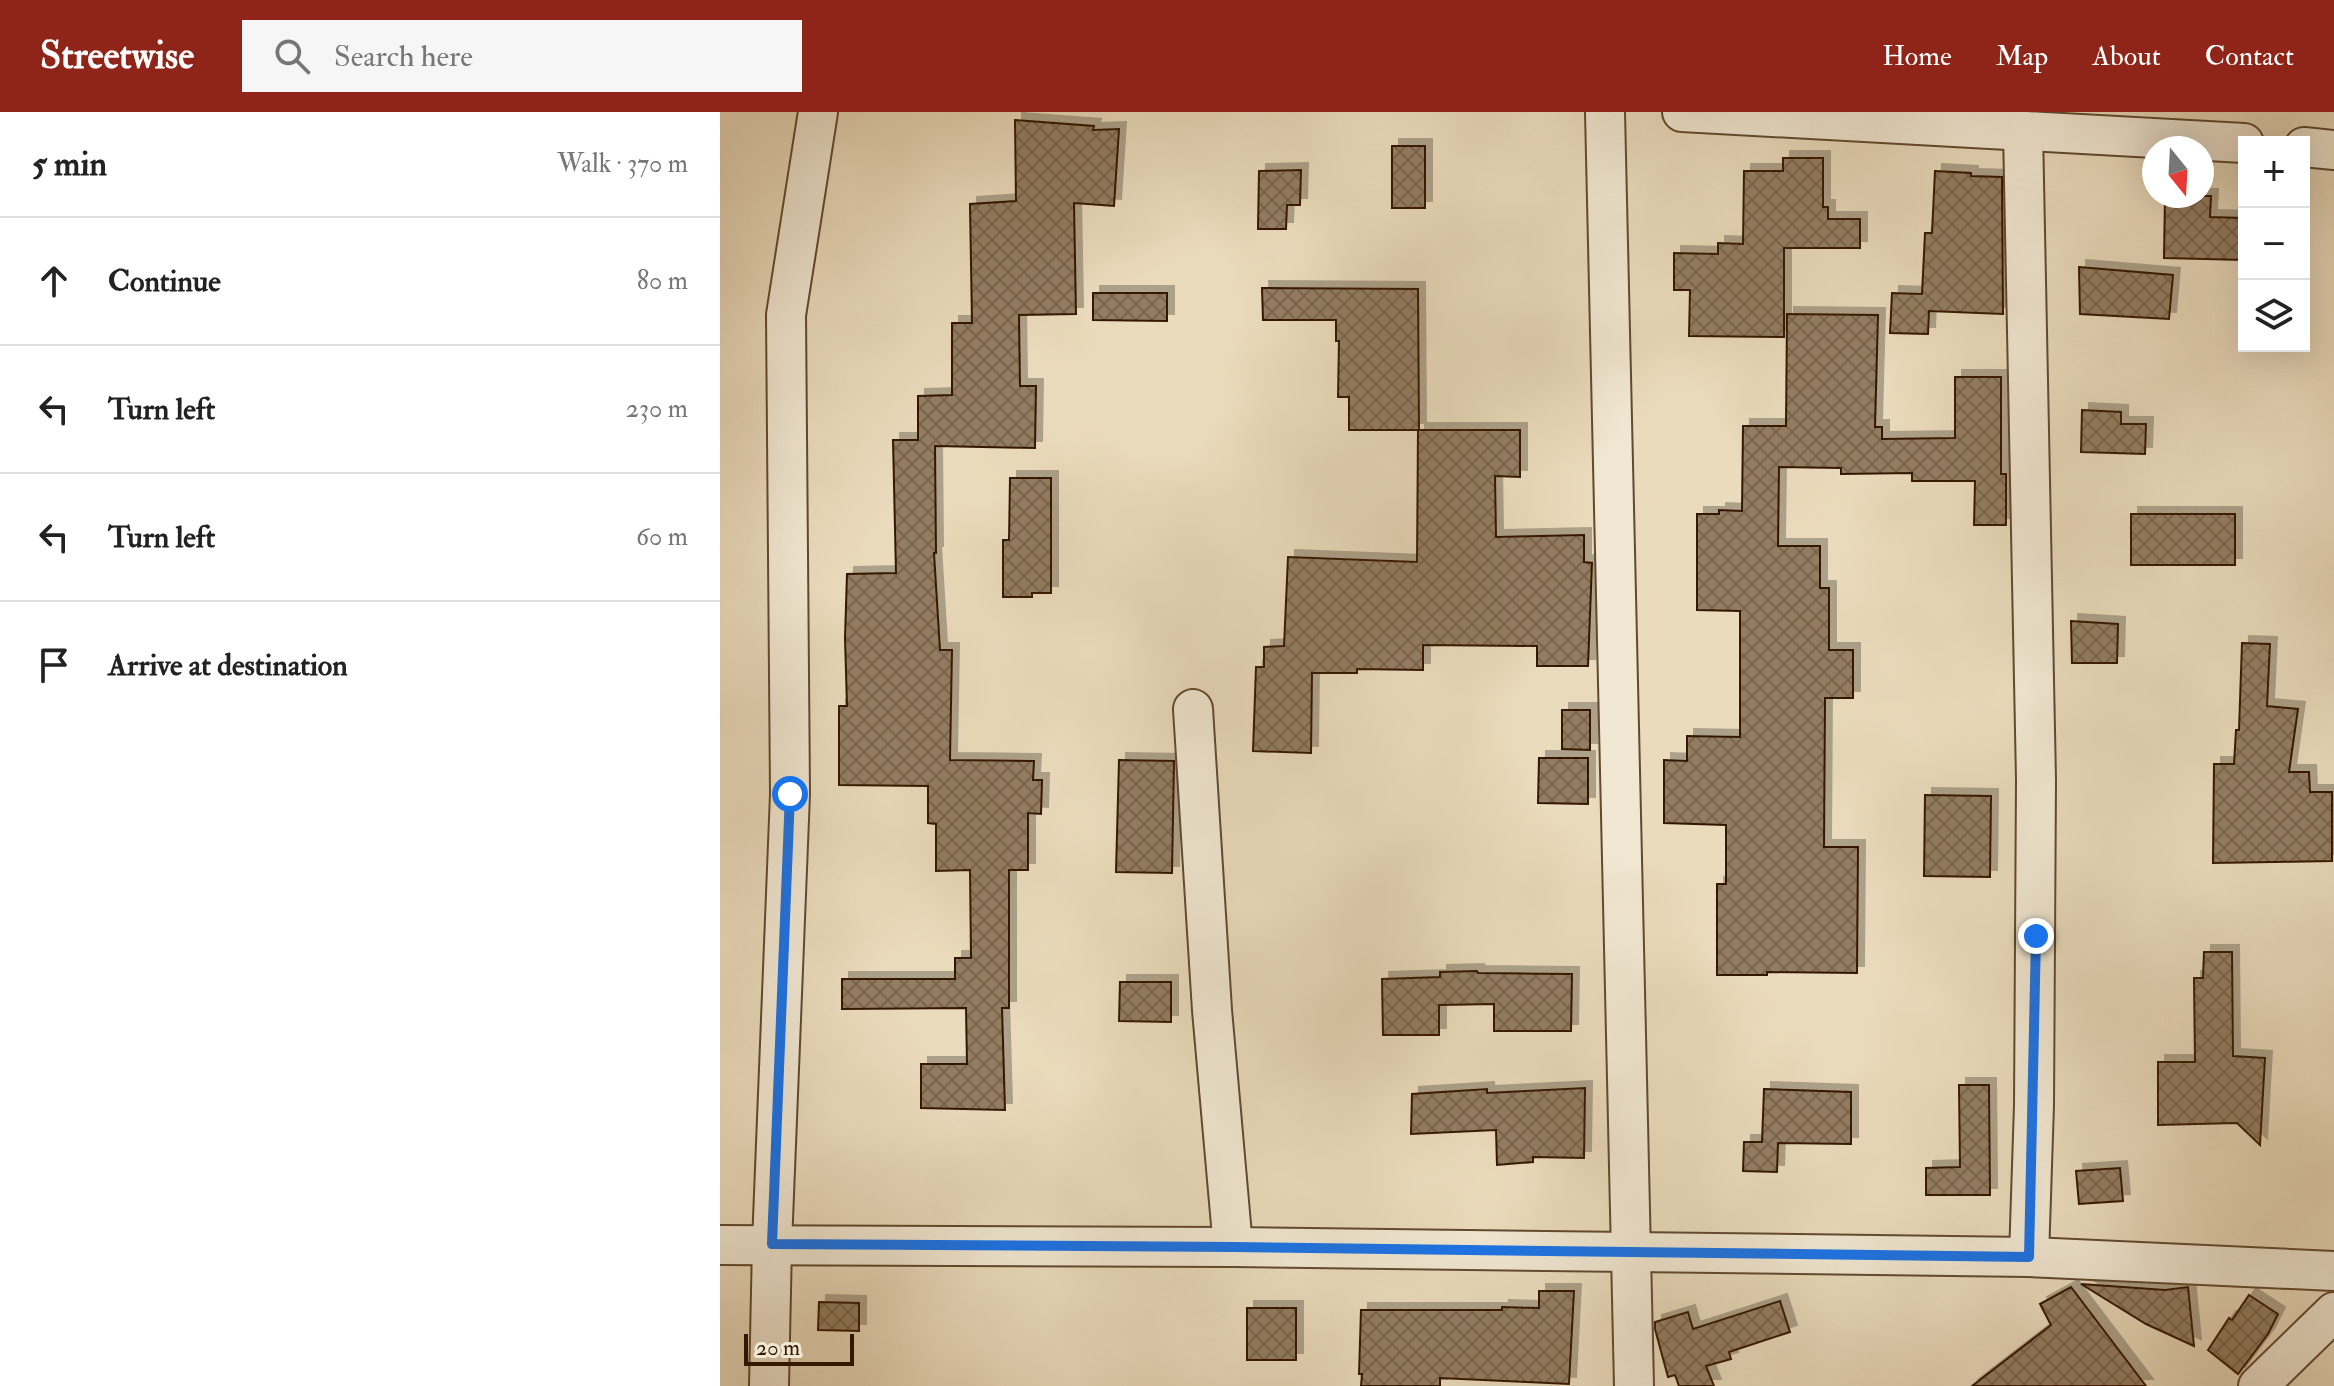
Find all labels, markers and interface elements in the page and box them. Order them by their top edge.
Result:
search box [242,20,802,92]
text: Streetwise [40,32,194,80]
icon: search [270,34,314,78]
text: Search here [334,38,473,75]
text: Home [1882,39,1952,74]
text: Map [1996,39,2048,74]
text: About [2092,39,2161,74]
text: Contact [2205,39,2294,74]
north arrow [2142,136,2214,208]
map controls [2238,136,2310,352]
button: + [2238,136,2310,208]
text: 5 min [32,143,107,186]
text: Walk · 370 m [557,148,688,180]
button: − [2238,208,2310,280]
icon: ahead [32,259,76,303]
text: Continue [108,263,221,300]
text: 80 m [637,265,688,297]
button: layers [2238,280,2310,352]
icon: left [32,387,76,431]
text: Turn left [108,391,215,428]
text: 230 m [626,393,688,425]
icon: left [32,515,76,559]
text: Turn left [108,519,215,556]
text: 60 m [636,521,688,553]
icon: arrive [32,643,76,687]
text: Arrive at destination [108,647,348,684]
route start [772,776,808,812]
route end [2018,918,2054,954]
scale bar [744,1330,854,1366]
text: 20 m [756,1334,800,1362]

